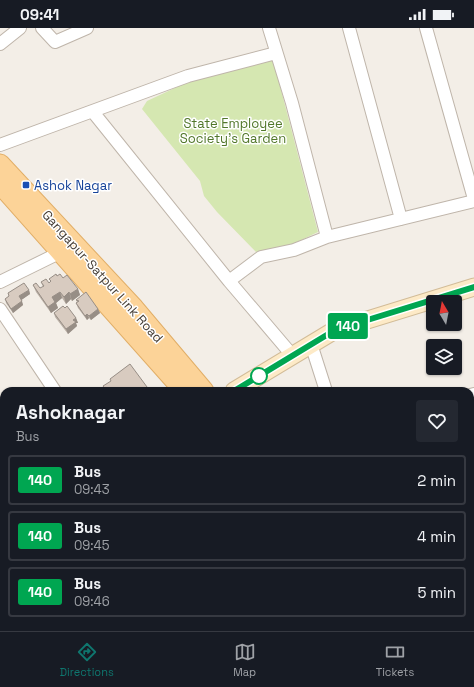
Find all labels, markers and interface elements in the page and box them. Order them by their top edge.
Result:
text: 09:41 [20,5,59,24]
park label: State Employee Society's Garden [180,115,286,147]
place label: Ashok Nagar [34,177,112,194]
marker: Ashok Nagar [21,180,31,190]
street label: Gangapur-Satpur Link Road [38,206,167,346]
north arrow [426,295,462,331]
map controls [426,295,462,375]
line badge: 140 [325,313,371,339]
text: 140 [336,317,360,335]
button: layers [426,339,462,375]
unlabelled marker [250,367,268,385]
text: Ashoknagar [16,400,125,425]
button: heart [416,400,458,442]
text: Bus [16,428,39,445]
text: Bus [74,462,101,481]
text: 140 [28,471,52,489]
text: 2 min [417,471,456,490]
text: 09:43 [74,481,110,498]
text: Bus [74,518,101,537]
text: 140 [28,527,52,545]
text: 4 min [417,527,456,546]
text: 09:45 [74,537,110,554]
text: Bus [74,574,101,593]
text: 140 [28,583,52,601]
text: 5 min [417,583,456,602]
text: 09:46 [74,593,110,610]
tab: Directions [60,641,114,679]
tab: Map [233,641,256,679]
tab: Tickets [376,641,414,679]

